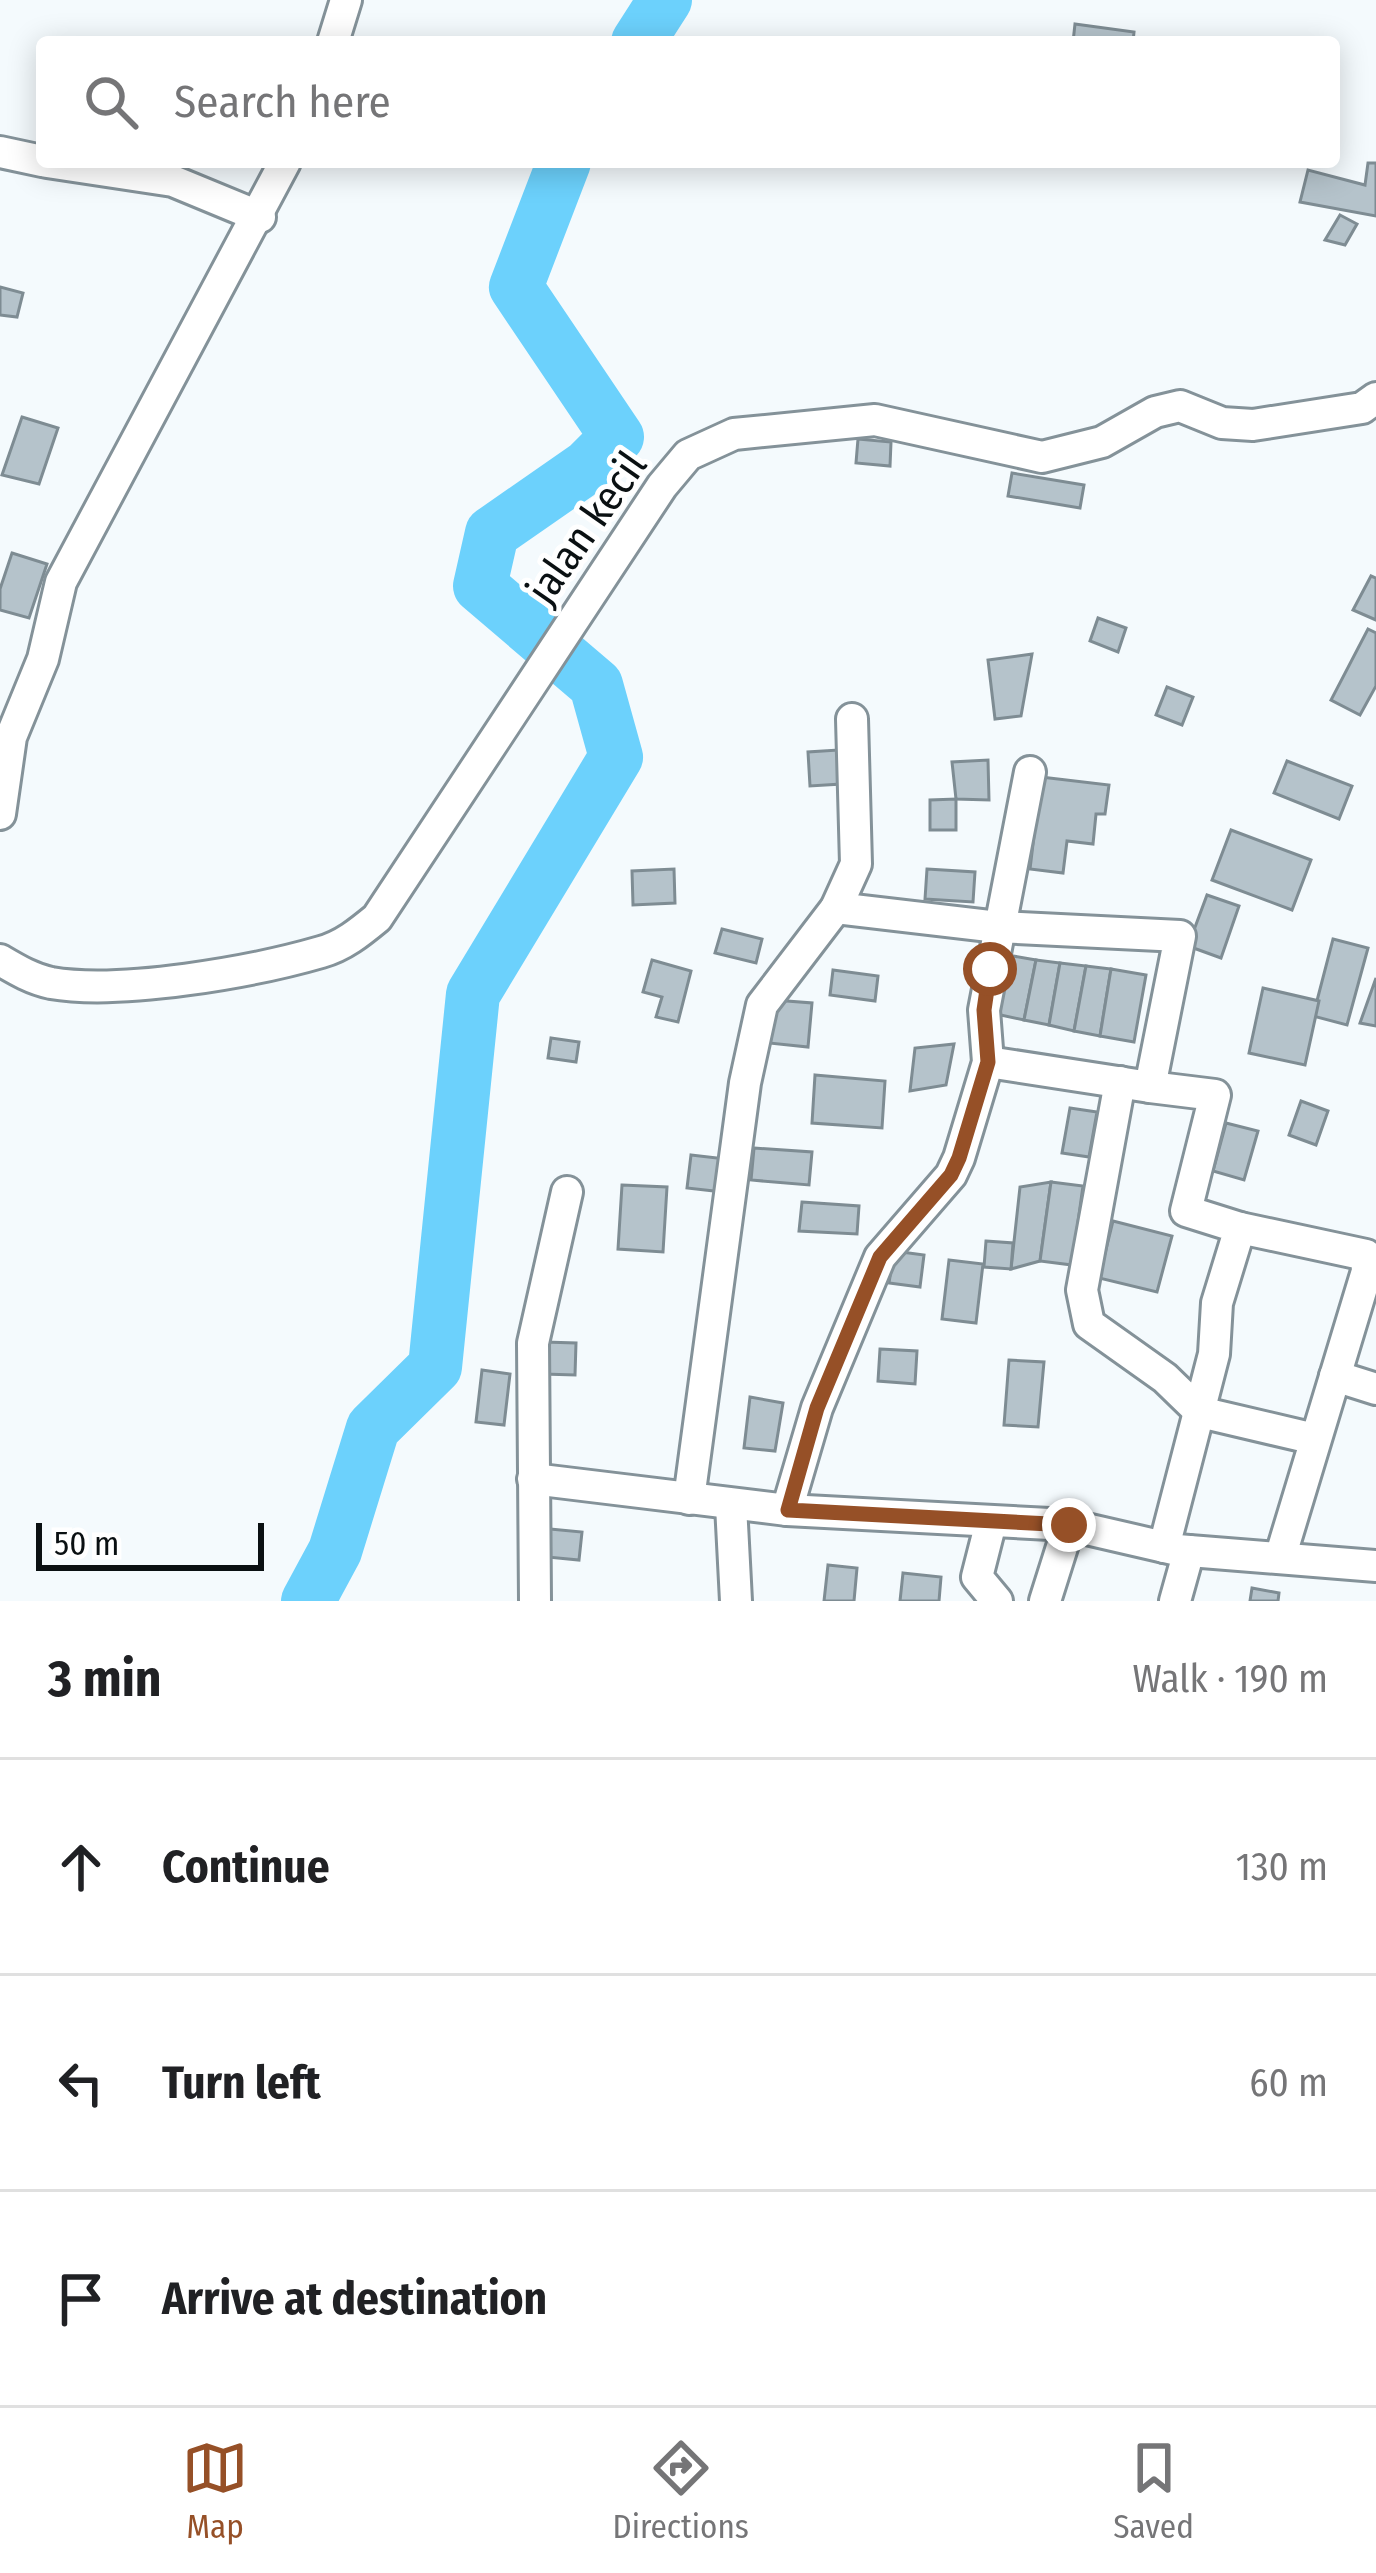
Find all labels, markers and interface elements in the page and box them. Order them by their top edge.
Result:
search box [36,36,1340,168]
icon: search [78,69,144,135]
text: Search here [174,75,391,129]
street label: jalan kecil [516,442,657,614]
route start [963,942,1017,996]
route end [1042,1498,1096,1552]
scale bar [36,1517,264,1570]
text: 50 m [54,1524,119,1564]
text: 3 min [48,1648,162,1710]
text: Walk · 190 m [1133,1656,1328,1702]
icon: ahead [48,1834,114,1900]
text: Continue [162,1840,330,1894]
text: 130 m [1236,1844,1328,1890]
icon: left [48,2050,114,2116]
text: Turn left [162,2056,321,2110]
text: 60 m [1249,2060,1328,2106]
icon: arrive [48,2266,114,2332]
text: Arrive at destination [162,2272,547,2326]
tab: Map [182,2435,248,2547]
tab: Directions [612,2435,749,2547]
tab: Saved [1113,2435,1194,2547]

